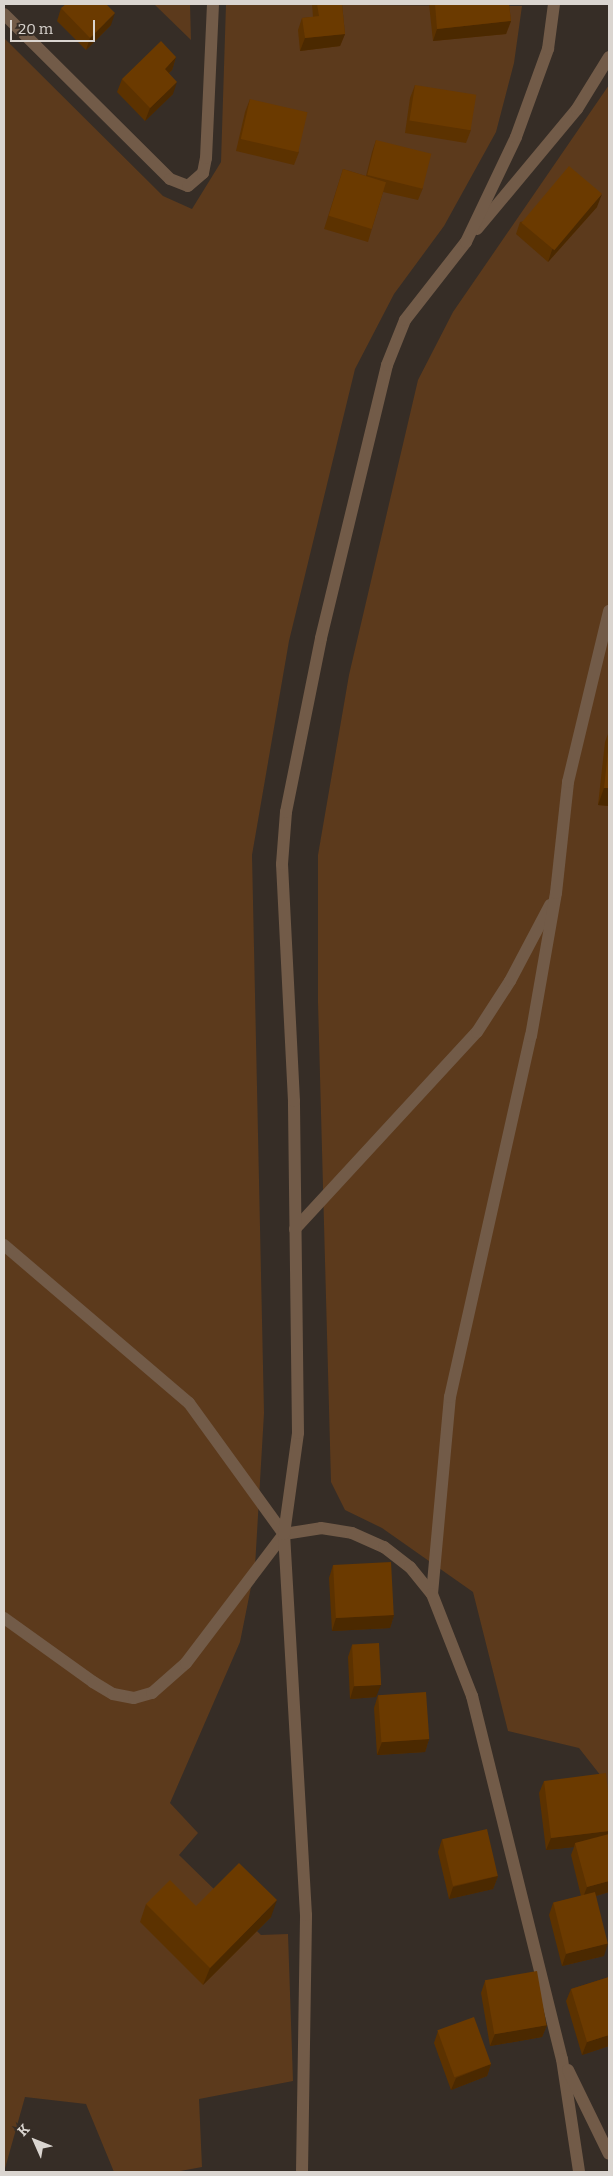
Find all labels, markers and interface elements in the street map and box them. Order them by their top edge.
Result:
scale bar [12,10,98,42]
text: 20 m [18,20,53,38]
north arrow [10,2116,60,2166]
text: K [14,2121,33,2140]

